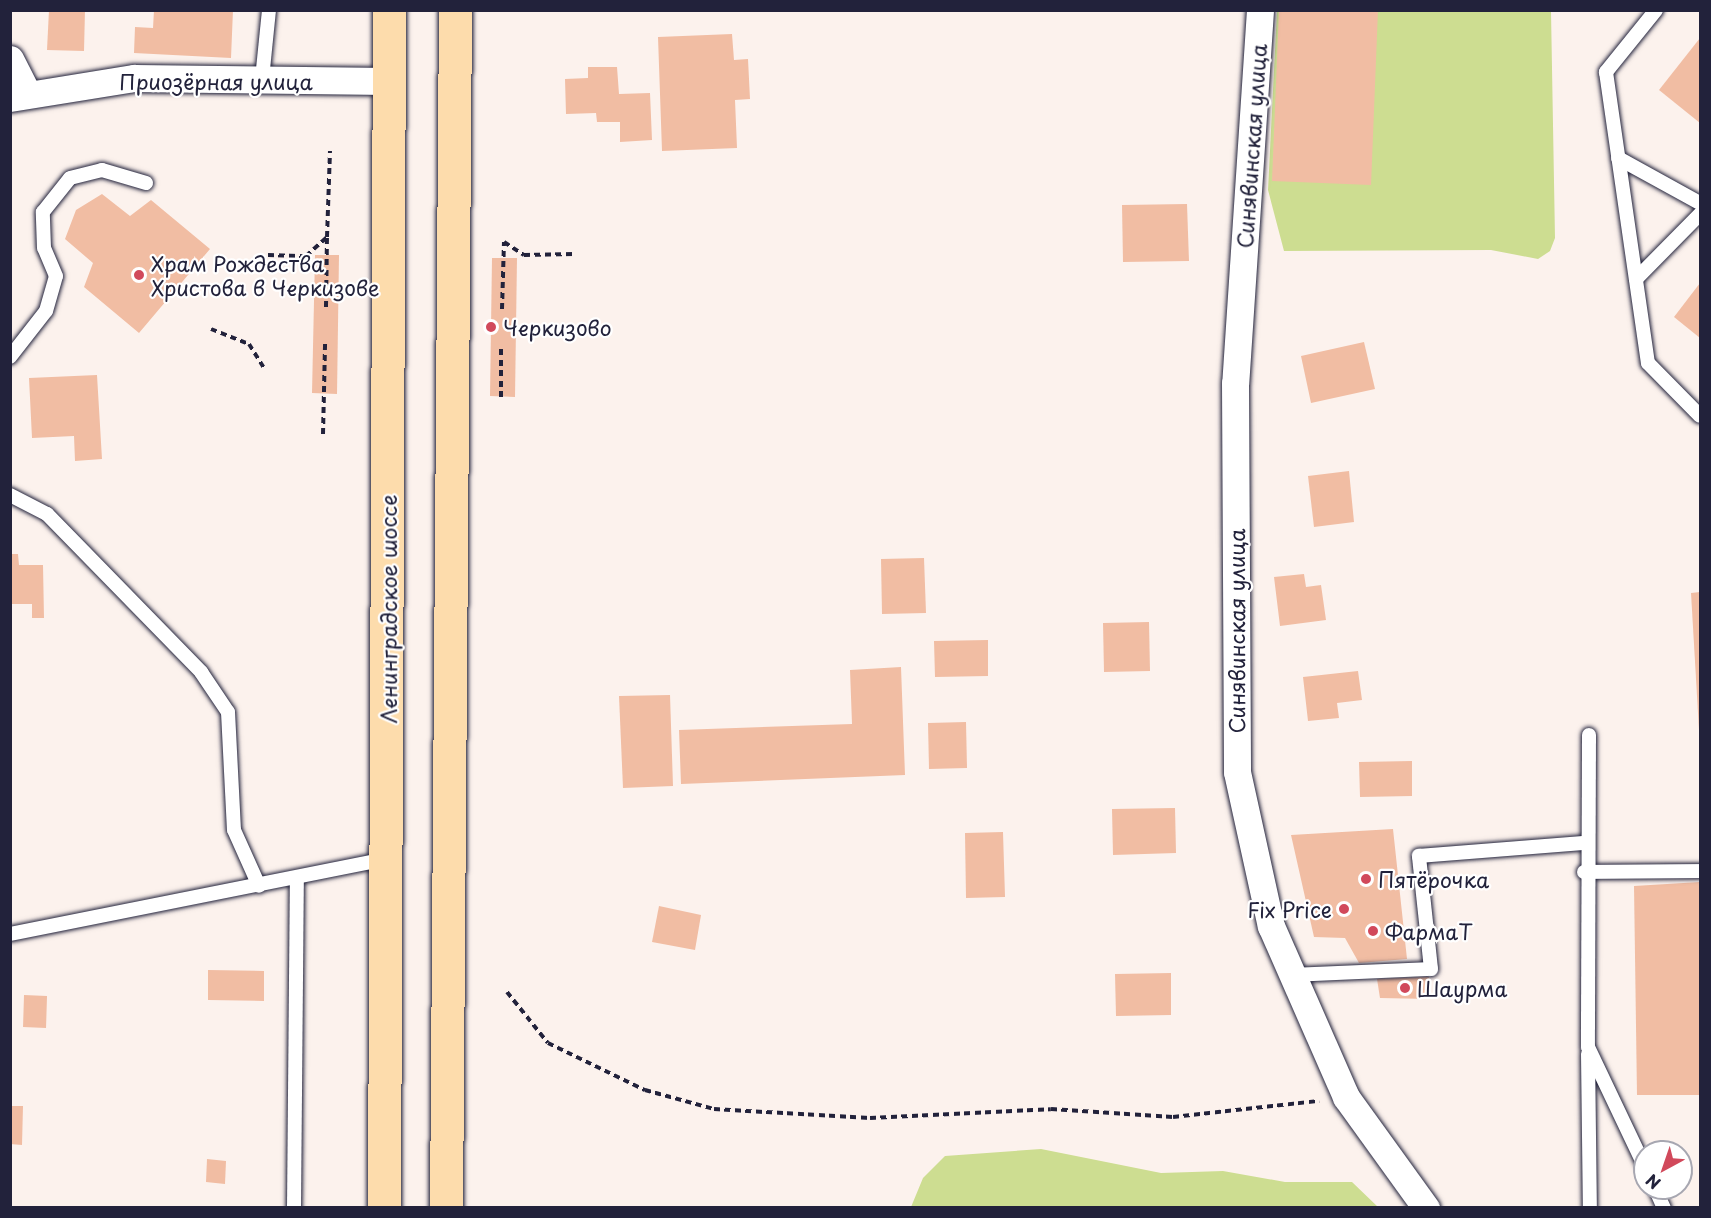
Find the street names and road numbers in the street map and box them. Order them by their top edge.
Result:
street label: Синявинская улица [1231,42,1271,250]
street label: Приозёрная улица [119,68,313,94]
street label: Ленинградское шоссе [375,495,401,723]
street label: Синявинская улица [1223,528,1249,734]

